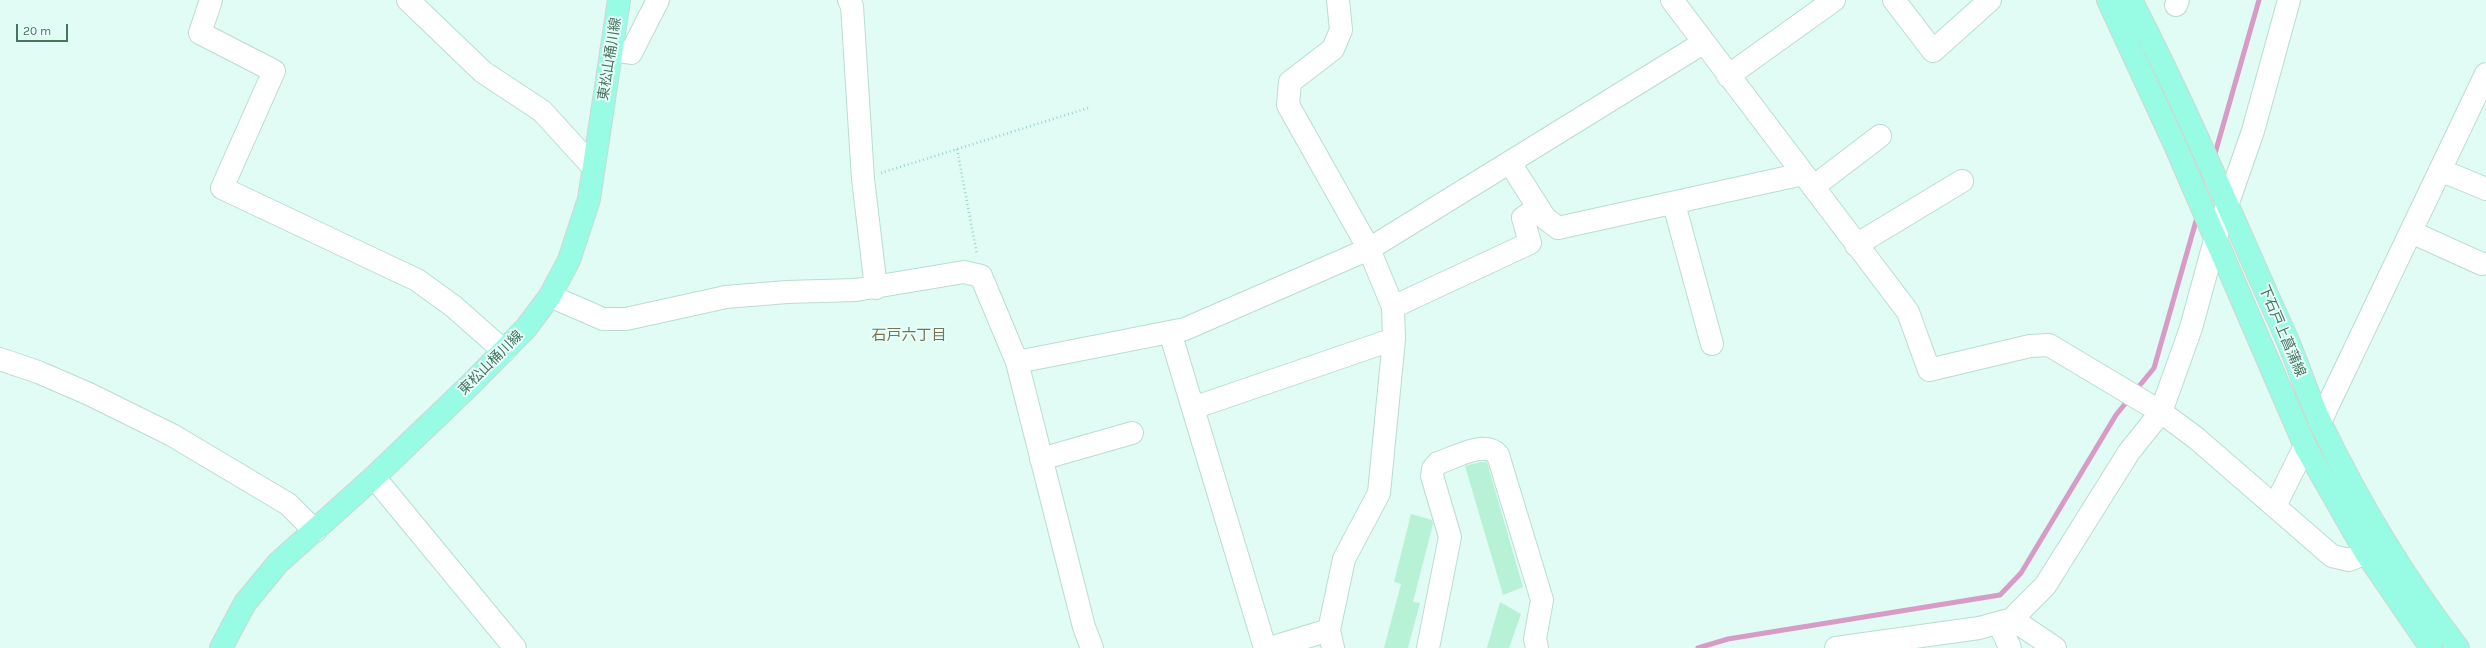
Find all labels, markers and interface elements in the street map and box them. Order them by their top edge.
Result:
scale bar [18,16,70,42]
street label: 東松山桶川線 [595,16,625,102]
text: 20 m [23,24,51,38]
street label: 下石戸上菖蒲線 [2255,283,2309,379]
street label: 東松山桶川線 [455,327,527,399]
district label: 石戸六丁目 [872,327,946,345]

